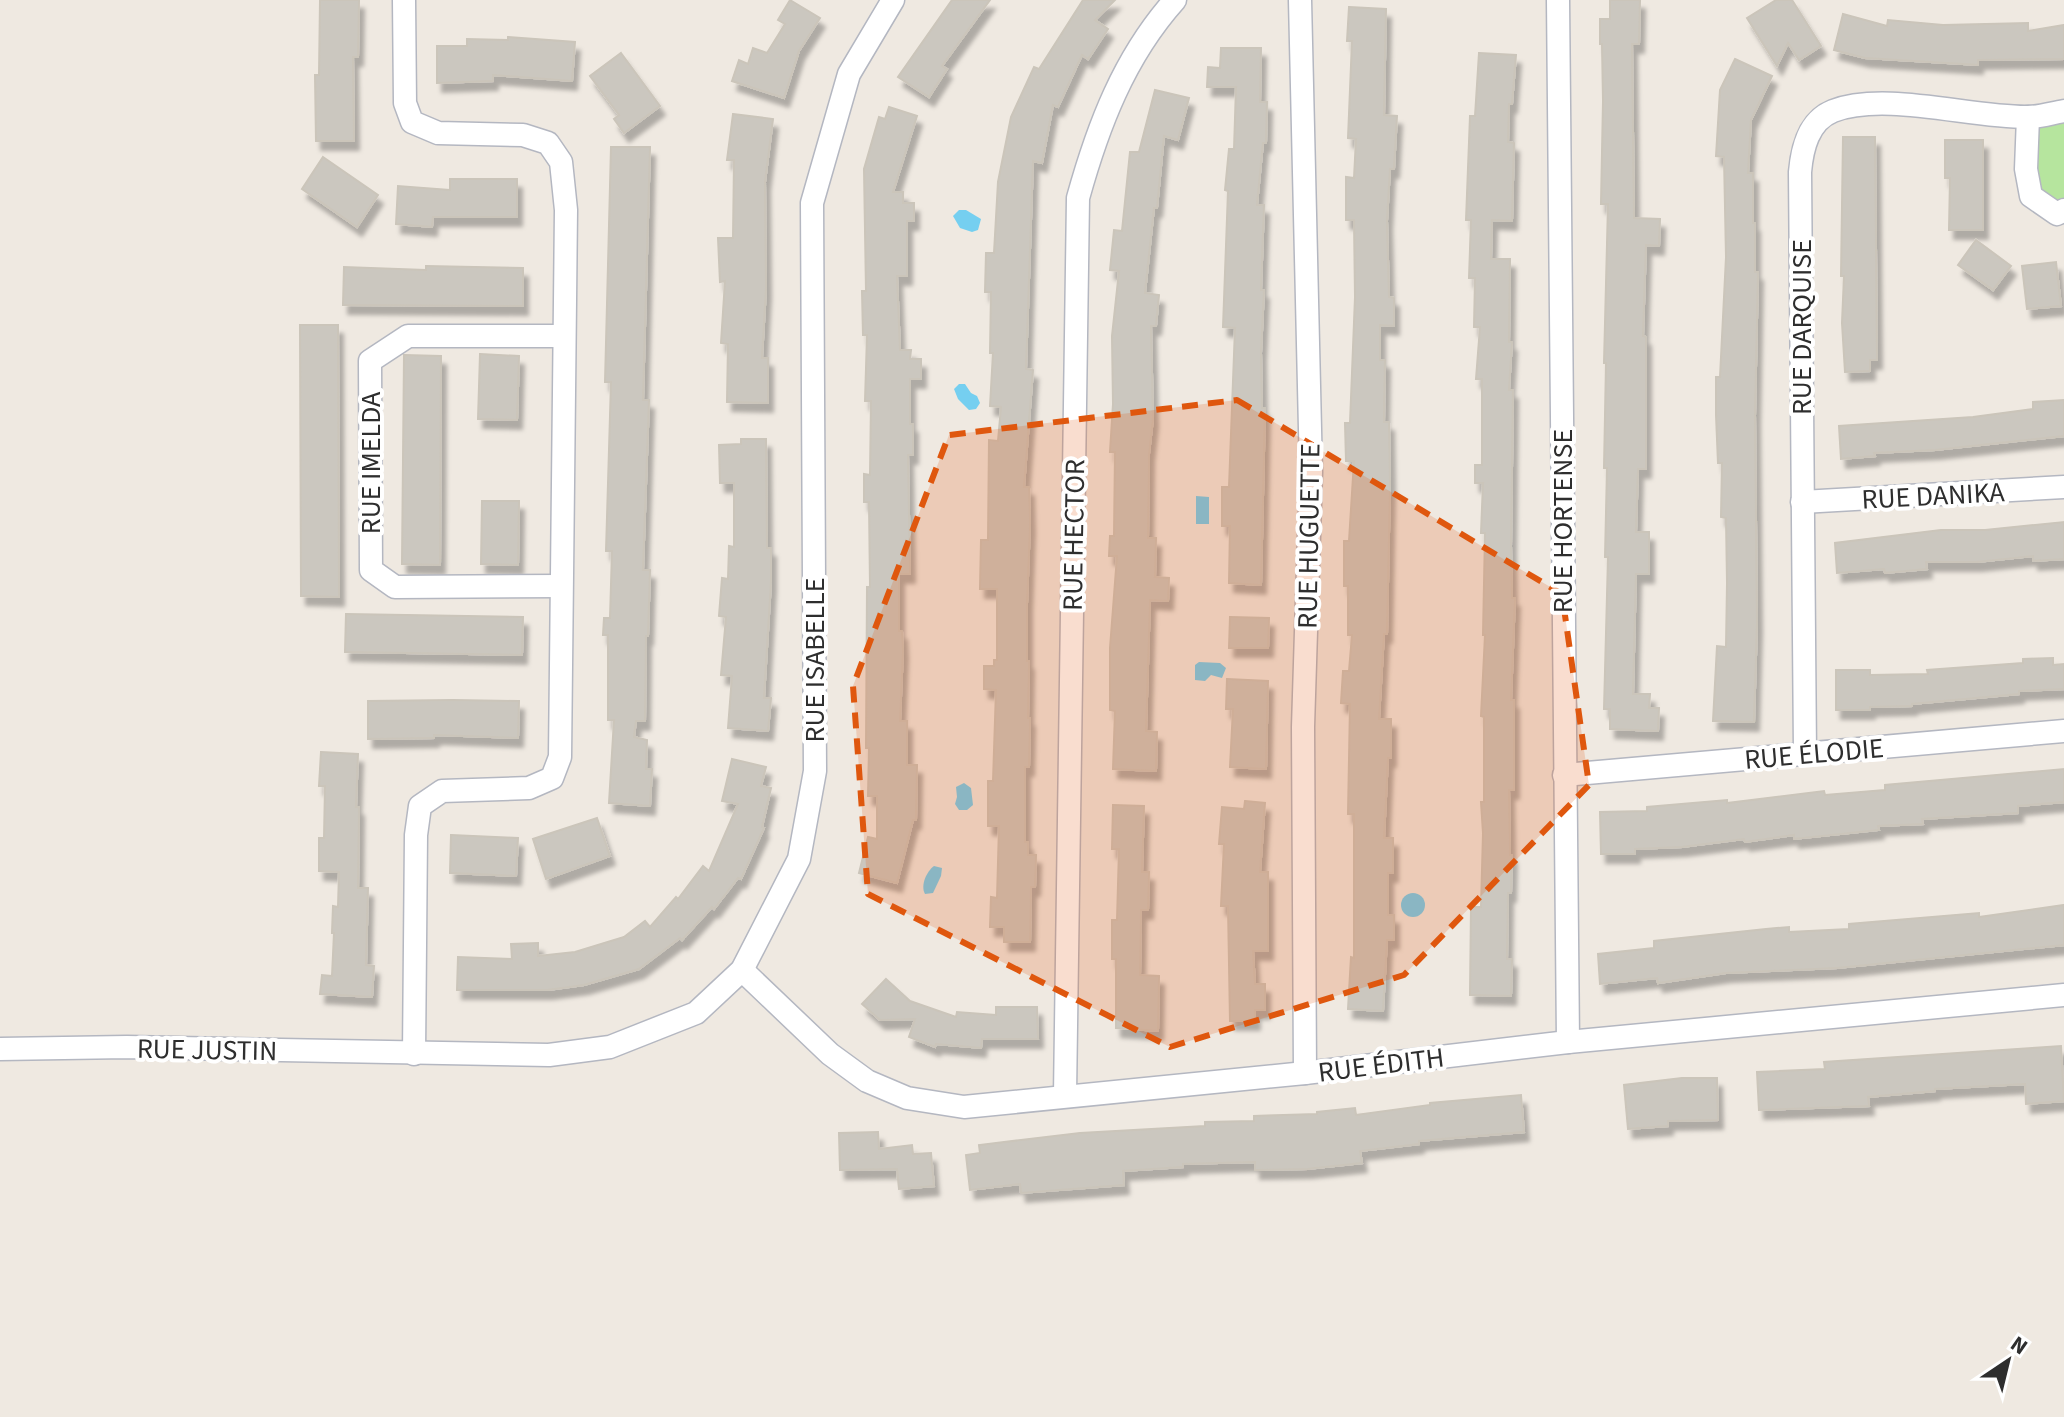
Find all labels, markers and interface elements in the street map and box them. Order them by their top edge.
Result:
street label: RUE DARQUISE [1782,239,1822,415]
street label: RUE IMELDA [351,391,391,534]
street label: RUE HORTENSE [1543,429,1583,613]
street label: RUE HUGUETTE [1287,443,1331,629]
street label: RUE HECTOR [1053,459,1095,611]
street label: RUE DANIKA [1861,472,2006,520]
street label: RUE ISABELLE [795,577,835,743]
street label: RUE ÉLODIE [1743,728,1886,780]
street label: RUE JUSTIN [136,1029,278,1071]
street label: RUE ÉDITH [1316,1037,1447,1093]
north arrow [1968,1321,2048,1401]
text: N [2004,1328,2034,1363]

